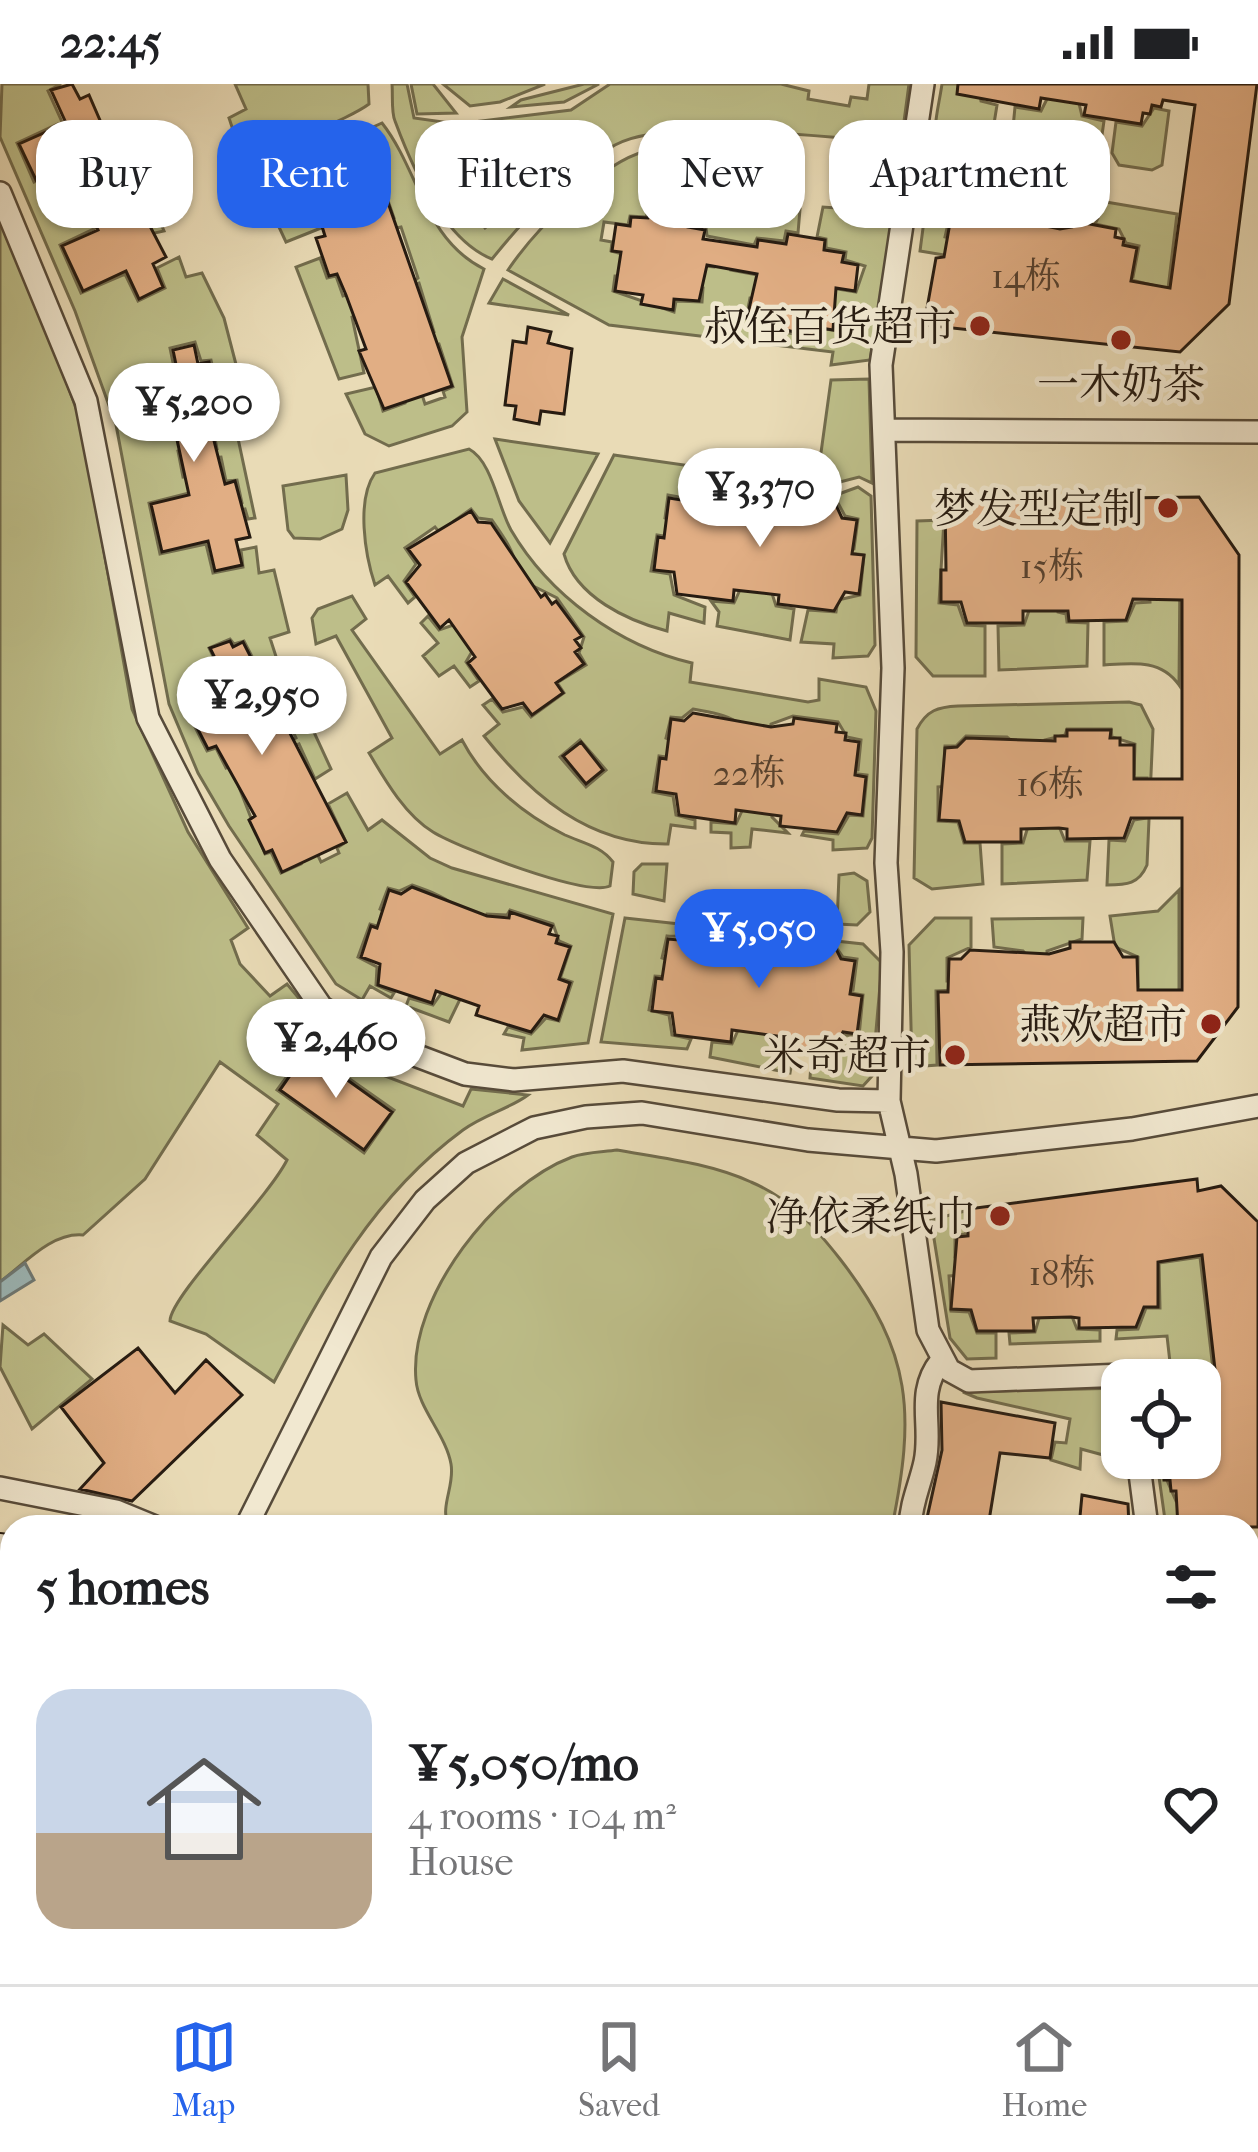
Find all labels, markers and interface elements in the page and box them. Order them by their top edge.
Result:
text: 22:45 [60,16,162,69]
chip: Buy [36,120,193,228]
chip: Rent [217,120,391,228]
chip: Filters [415,120,614,228]
chip: New [638,120,805,228]
chip: Apartment [829,120,1110,228]
house number: 14栋 [991,255,1061,297]
place label: 叔侄百货超市 [704,303,956,352]
marker: 叔侄百货超市 [967,313,993,339]
marker: 一木奶茶 [1108,327,1134,353]
place label: 一木奶茶 [1037,361,1205,410]
pin: ¥5,200 [96,363,292,465]
text: ¥5,200 [135,379,253,425]
pin: ¥3,370 [662,448,858,550]
text: ¥3,370 [705,464,815,510]
place label: 梦发型定制 [934,485,1144,534]
marker: 梦发型定制 [1155,495,1181,521]
house number: 15栋 [1020,545,1084,587]
pin: ¥2,950 [164,656,360,758]
text: ¥2,950 [204,672,320,718]
house number: 22栋 [712,752,786,794]
house number: 16栋 [1016,763,1084,805]
pin: ¥5,050 [661,889,857,991]
text: ¥5,050 [701,905,817,951]
pin: ¥2,460 [238,999,434,1101]
place label: 燕欢超市 [1019,1001,1187,1050]
marker: 燕欢超市 [1198,1011,1224,1037]
text: ¥2,460 [273,1015,399,1061]
place label: 米奇超市 [763,1032,931,1081]
marker: 米奇超市 [942,1042,968,1068]
place label: 净依柔纸巾 [766,1193,976,1242]
marker: 净依柔纸巾 [987,1203,1013,1229]
house number: 18栋 [1029,1252,1095,1294]
map controls [1101,1359,1221,1479]
button: locate [1101,1359,1221,1479]
icon: filters [1158,1554,1224,1620]
text: 5 homes [36,1557,209,1617]
text: ¥5,050/mo [408,1733,639,1793]
icon: home [132,1737,276,1881]
icon: heart [1158,1776,1224,1842]
text: 4 rooms · 104 m² [408,1793,676,1839]
text: House [408,1839,514,1885]
tab: Map [171,2014,237,2125]
tab: Saved [578,2014,660,2125]
tab: Home [1001,2014,1087,2125]

